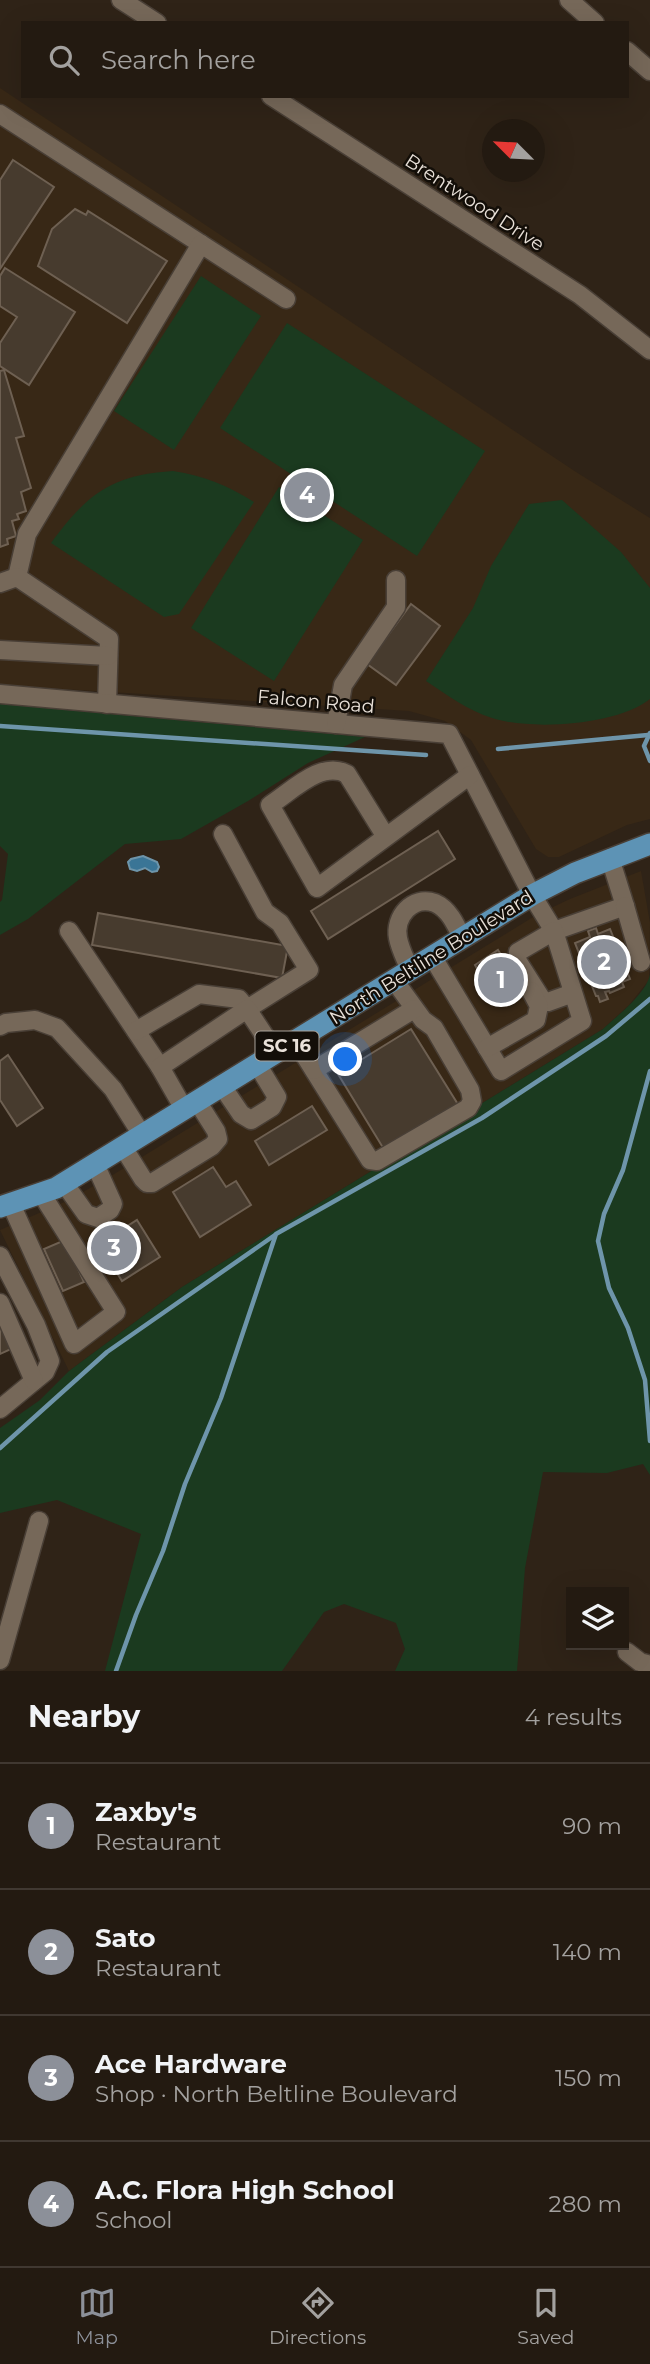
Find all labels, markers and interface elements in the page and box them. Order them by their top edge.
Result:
search box [21,21,629,98]
icon: search [45,41,83,79]
text: Search here [101,44,256,76]
north arrow [482,119,545,182]
street label: Brentwood Drive [401,149,549,256]
pin: 4 [284,469,330,521]
street label: Falcon Road [256,685,376,718]
street label: North Beltline Boulevard [325,885,537,1030]
pin: 2 [581,936,627,988]
pin: 1 [478,954,524,1006]
road number: SC 16 [256,1031,318,1060]
your location [328,1042,362,1076]
pin: 3 [91,1222,137,1274]
map controls [566,1587,629,1650]
button: layers [566,1587,629,1650]
text: Nearby [28,1698,140,1735]
text: 4 results [525,1703,622,1731]
text: Zaxby's [95,1796,197,1828]
text: 1 [46,1812,56,1840]
text: 90 m [562,1812,622,1840]
text: Restaurant [95,1828,221,1856]
text: Sato [95,1922,156,1954]
text: 2 [44,1938,58,1966]
text: 140 m [553,1938,622,1966]
text: Restaurant [95,1954,221,1982]
text: Ace Hardware [95,2048,287,2080]
text: 3 [44,2064,58,2092]
text: 150 m [555,2064,622,2092]
text: Shop · North Beltline Boulevard [95,2080,458,2108]
text: A.C. Flora High School [95,2174,395,2206]
text: 4 [43,2190,59,2218]
text: 280 m [549,2190,622,2218]
text: School [95,2206,173,2234]
tab: Map [76,2284,118,2349]
tab: Directions [269,2284,366,2349]
tab: Saved [517,2284,574,2349]

